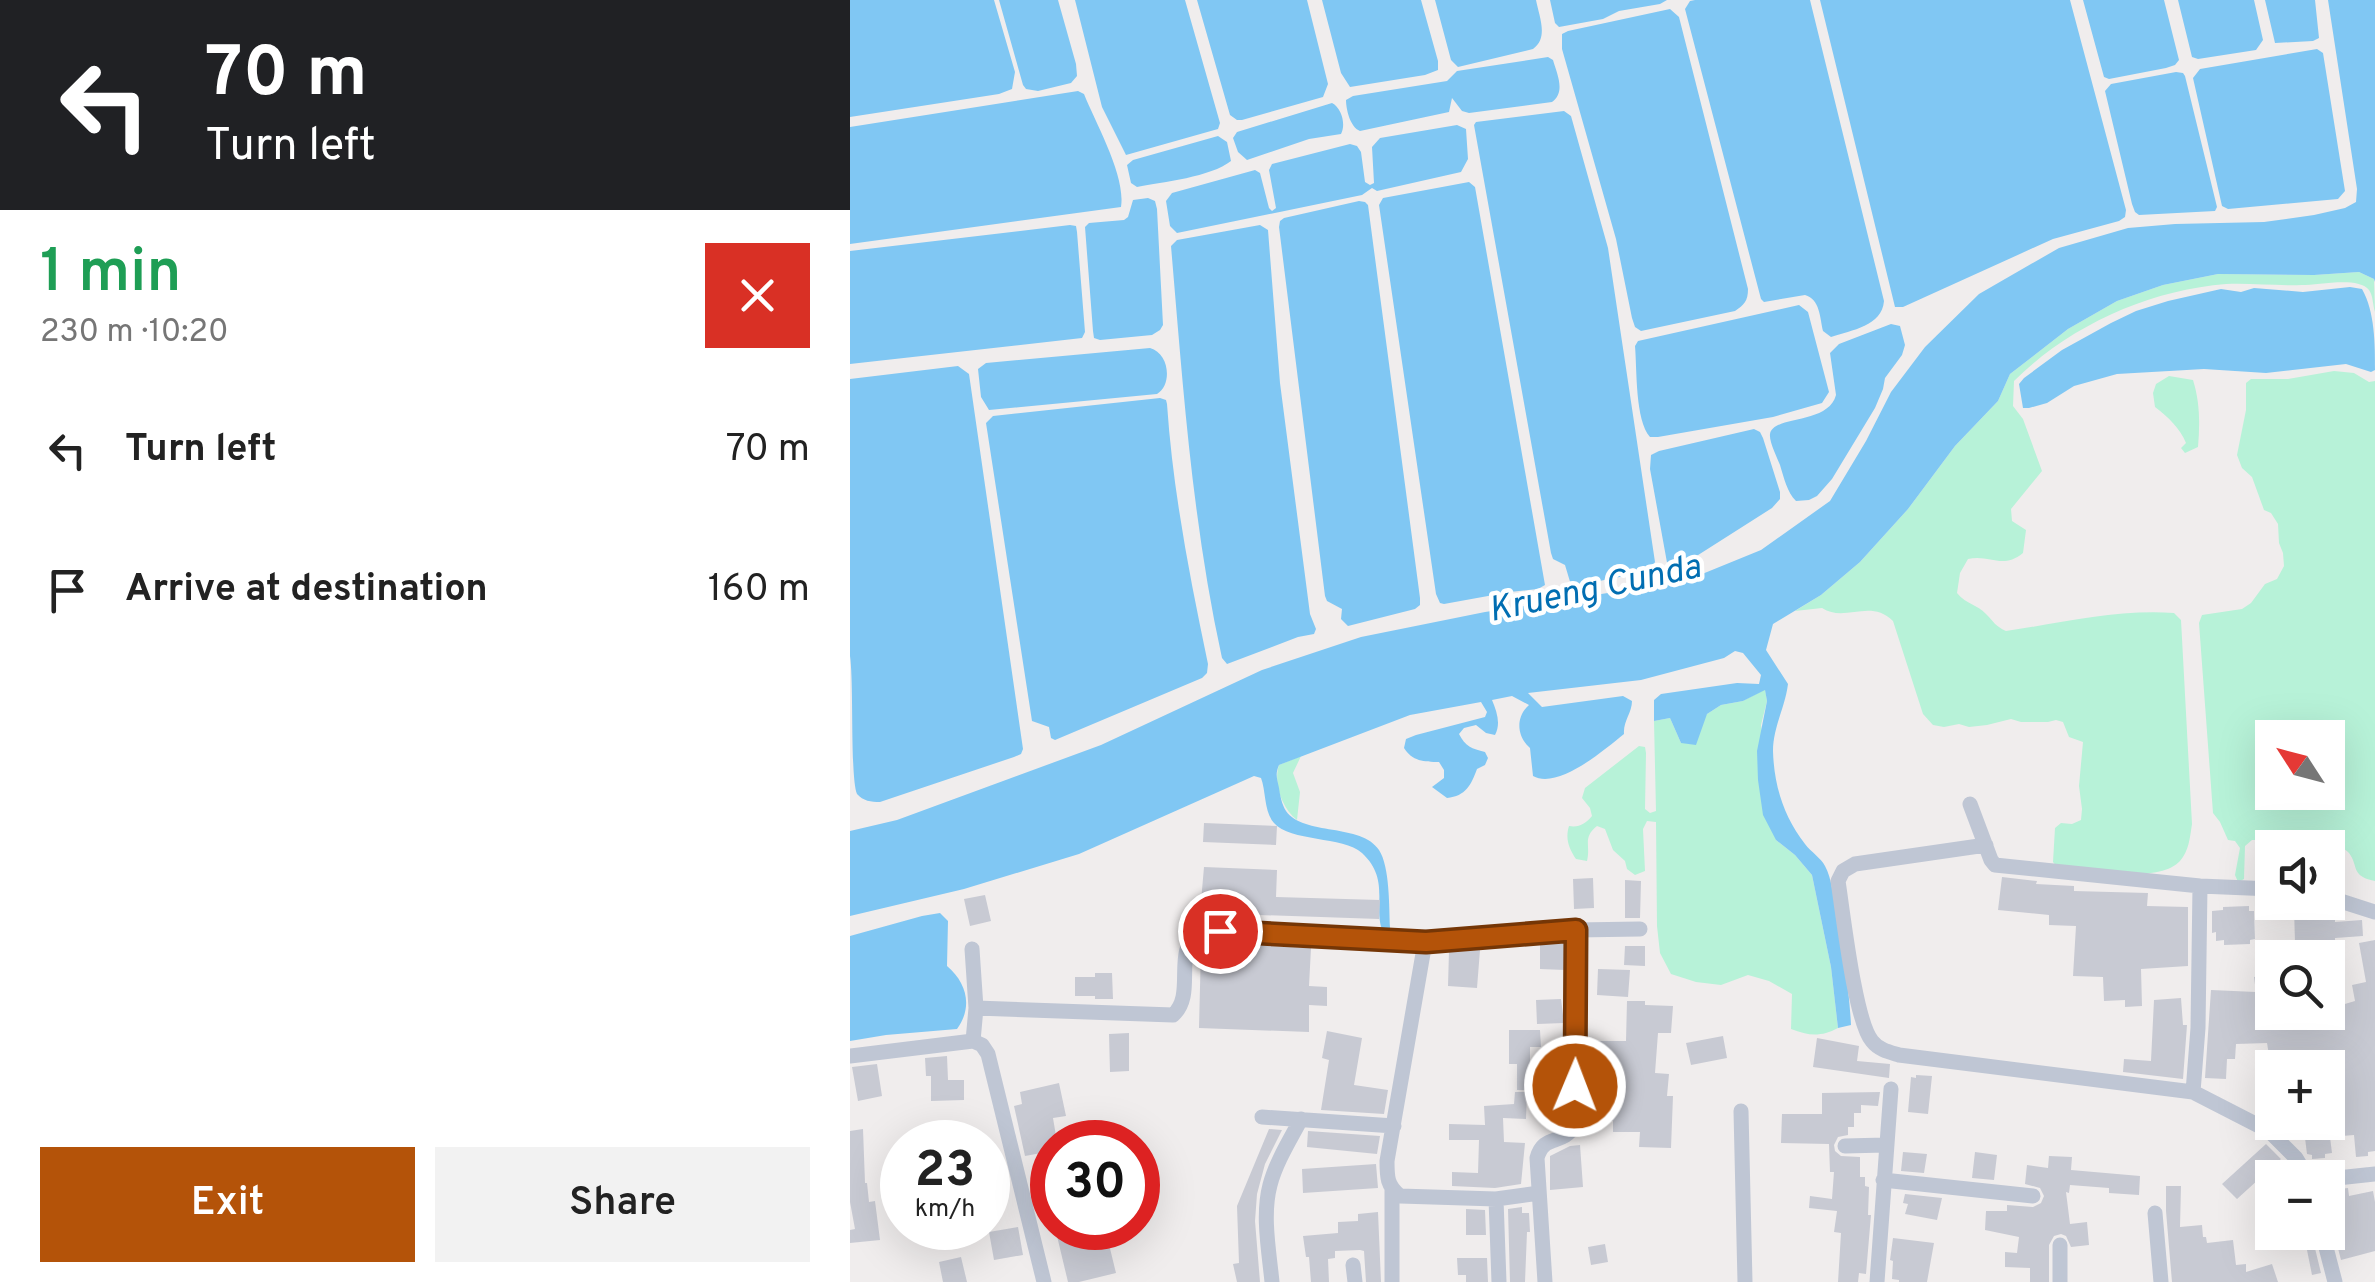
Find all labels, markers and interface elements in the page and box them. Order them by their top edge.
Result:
text: 70 m [205,32,368,121]
icon: left [40,40,170,170]
text: Turn left [205,119,376,176]
text: 1 min [40,237,181,313]
button: close [705,243,810,348]
text: 230 m · 10:20 [40,313,229,353]
icon: left [40,423,95,478]
text: Turn left [125,426,277,475]
text: 70 m [726,426,810,475]
water label: Krueng Cunda [1485,546,1705,634]
icon: arrive [40,563,95,618]
text: Arrive at destination [125,566,488,615]
text: 160 m [708,566,810,615]
north arrow [2255,720,2345,810]
map controls [2255,720,2345,1250]
button: sound [2255,830,2345,920]
pin [1178,889,1263,974]
icon: arrive [1193,904,1248,959]
button: search [2255,940,2345,1030]
position arrow [1523,1034,1627,1138]
button: + [2255,1050,2345,1140]
speed limit sign: 30 [1030,1120,1160,1250]
text: 23 [915,1141,975,1204]
button: Exit [40,1147,415,1262]
button: Share [435,1147,810,1262]
button: − [2255,1160,2345,1250]
text: km/h [915,1194,975,1226]

